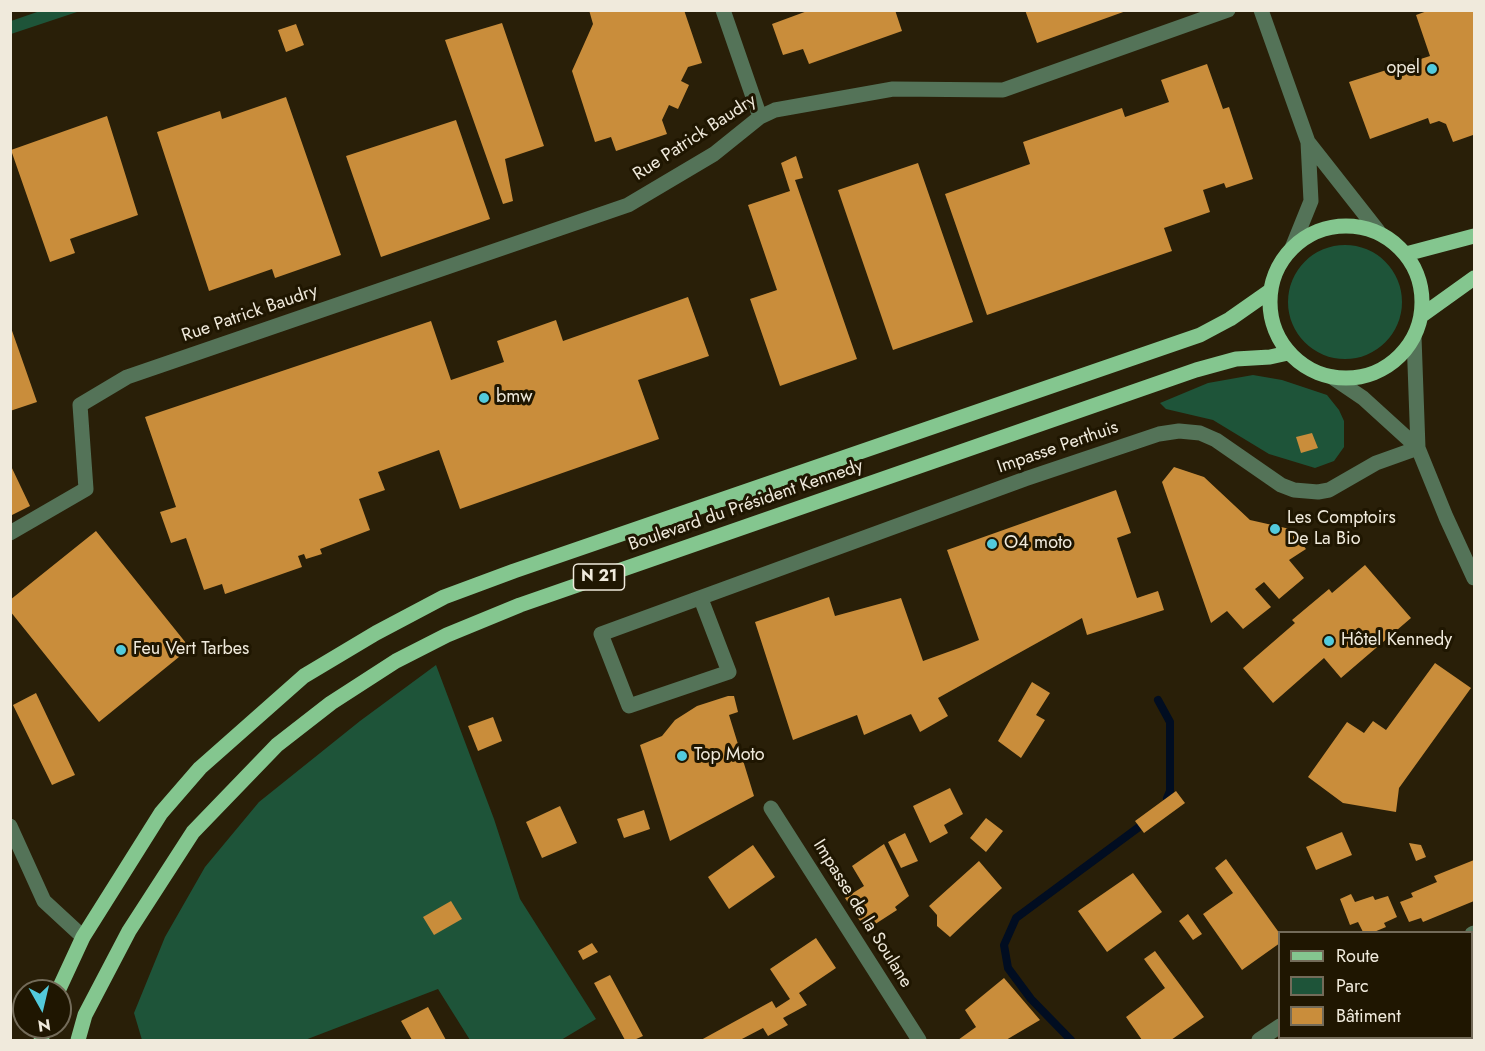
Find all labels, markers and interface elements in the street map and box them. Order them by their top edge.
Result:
place label: opel [1387,58,1420,80]
marker: opel [1425,62,1439,76]
street label: Rue Patrick Baudry [629,90,761,186]
street label: Rue Patrick Baudry [179,281,321,347]
place label: bmw [496,387,532,409]
marker: bmw [477,391,491,405]
street label: Impasse Perthuis [995,417,1121,479]
street label: Boulevard du Président Kennedy [626,456,866,556]
place label: Les Comptoirs De La Bio [1287,508,1396,550]
marker: Les Comptoirs De La Bio [1268,522,1282,536]
place label: O4 moto [1004,533,1072,555]
marker: O4 moto [985,537,999,551]
road number: N 21 [574,564,624,590]
place label: Hôtel Kennedy [1341,630,1452,652]
marker: Hôtel Kennedy [1322,634,1336,648]
place label: Feu Vert Tarbes [133,639,249,661]
marker: Feu Vert Tarbes [114,643,128,657]
place label: Top Moto [694,745,765,767]
marker: Top Moto [675,749,689,763]
street label: Impasse de la Soulane [808,836,916,992]
legend [1278,931,1473,1039]
text: Route [1336,943,1379,969]
text: Parc [1336,973,1369,999]
north arrow [12,979,72,1039]
text: Bâtiment [1336,1003,1401,1029]
text: N [36,1013,52,1038]

